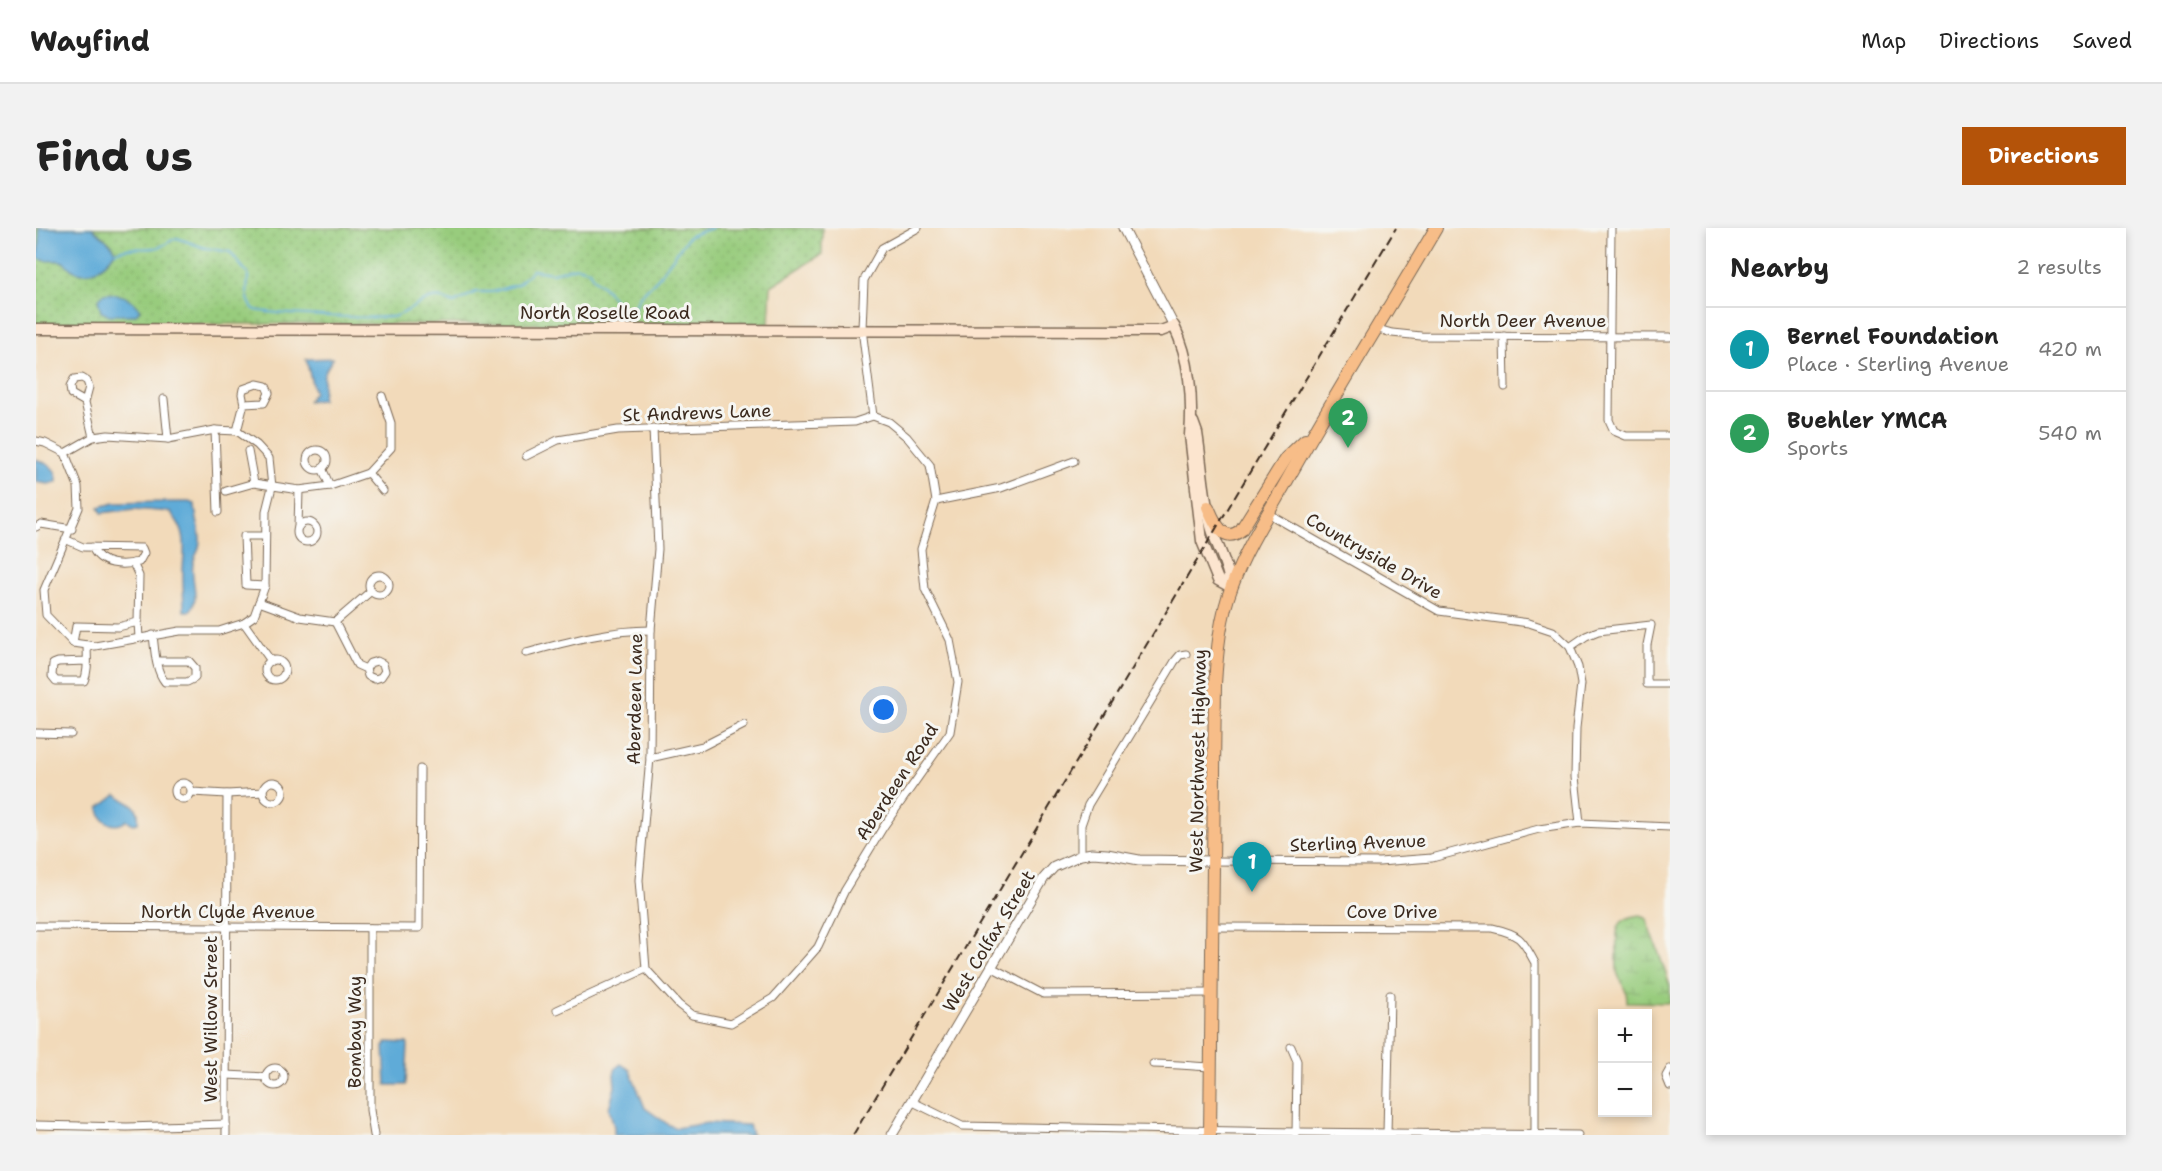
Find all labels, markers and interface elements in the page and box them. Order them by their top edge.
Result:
text: Wayfind [30,22,150,60]
text: Map [1861,27,1906,55]
text: Directions [1939,27,2039,55]
text: Saved [2072,27,2132,55]
button: Directions [1962,127,2126,185]
text: Find us [36,128,193,184]
text: Nearby [1730,250,1829,285]
text: 2 results [2016,254,2102,280]
street label: North Roselle Road [520,301,690,325]
street label: North Deer Avenue [1440,309,1606,333]
text: Bernel Foundation [1787,322,1999,351]
text: 1 [1745,336,1754,362]
text: 420 m [2038,336,2102,362]
text: Place · Sterling Avenue [1787,351,2009,377]
street label: St Andrews Lane [622,398,772,428]
pin: 2 [1328,398,1368,448]
text: Buehler YMCA [1787,406,1947,435]
text: 2 [1743,420,1757,446]
text: 540 m [2038,420,2102,446]
text: Sports [1787,435,1848,461]
street label: Countryside Drive [1301,507,1447,605]
street label: Aberdeen Lane [622,633,648,765]
street label: West Northwest Highway [1184,649,1212,873]
your location [869,695,898,724]
street label: Aberdeen Road [850,719,944,845]
street label: Sterling Avenue [1289,829,1427,857]
pin: 1 [1232,842,1272,892]
street label: West Colfax Street [937,866,1041,1016]
street label: North Clyde Avenue [141,900,315,924]
street label: Cove Drive [1346,900,1438,924]
street label: West Willow Street [199,935,223,1103]
street label: Bombay Way [343,976,367,1088]
map controls [1598,1009,1652,1117]
button: + [1598,1009,1652,1063]
button: − [1598,1063,1652,1117]

